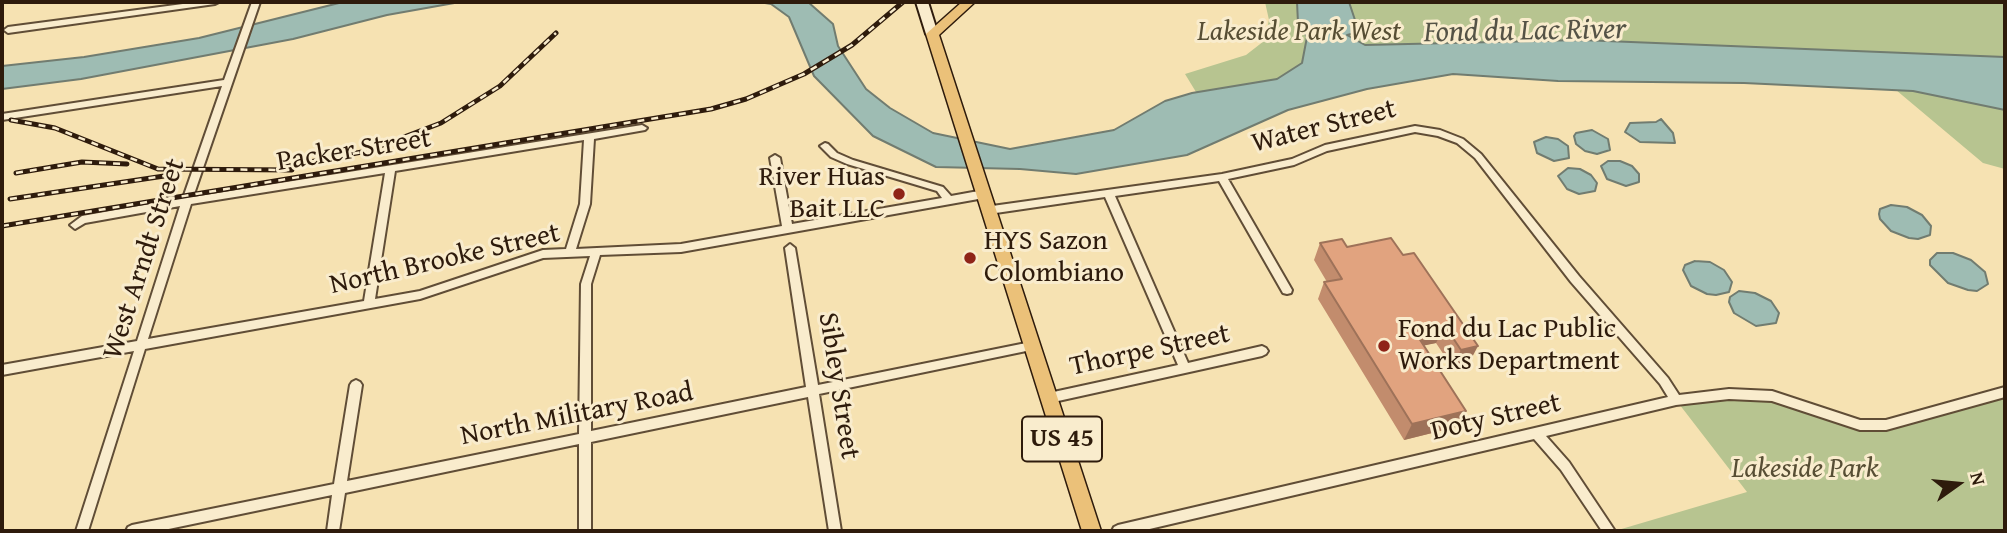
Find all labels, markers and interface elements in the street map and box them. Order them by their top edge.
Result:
water label: Fond du Lac River [1423,12,1627,52]
park label: Lakeside Park West [1197,16,1401,50]
street label: Water Street [1248,93,1400,161]
street label: Packer Street [275,122,433,180]
street label: West Arndt Street [97,154,193,364]
place label: River Huas Bait LLC [759,161,885,227]
marker: River Huas Bait LLC [891,186,907,202]
street label: North Brooke Street [327,217,563,303]
place label: HYS Sazon Colombiano [984,225,1124,291]
marker: HYS Sazon Colombiano [962,250,978,266]
street label: Sibley Street [810,310,866,462]
place label: Fond du Lac Public Works Department [1398,313,1620,379]
street label: Thorpe Street [1067,318,1233,384]
marker: Fond du Lac Public Works Department [1376,338,1392,354]
street label: North Military Road [458,376,696,454]
street label: Doty Street [1428,387,1564,449]
road number: US 45 [1022,416,1102,462]
north arrow [1923,449,1993,519]
park label: Lakeside Park [1732,453,1878,487]
text: N [1963,469,1993,488]

